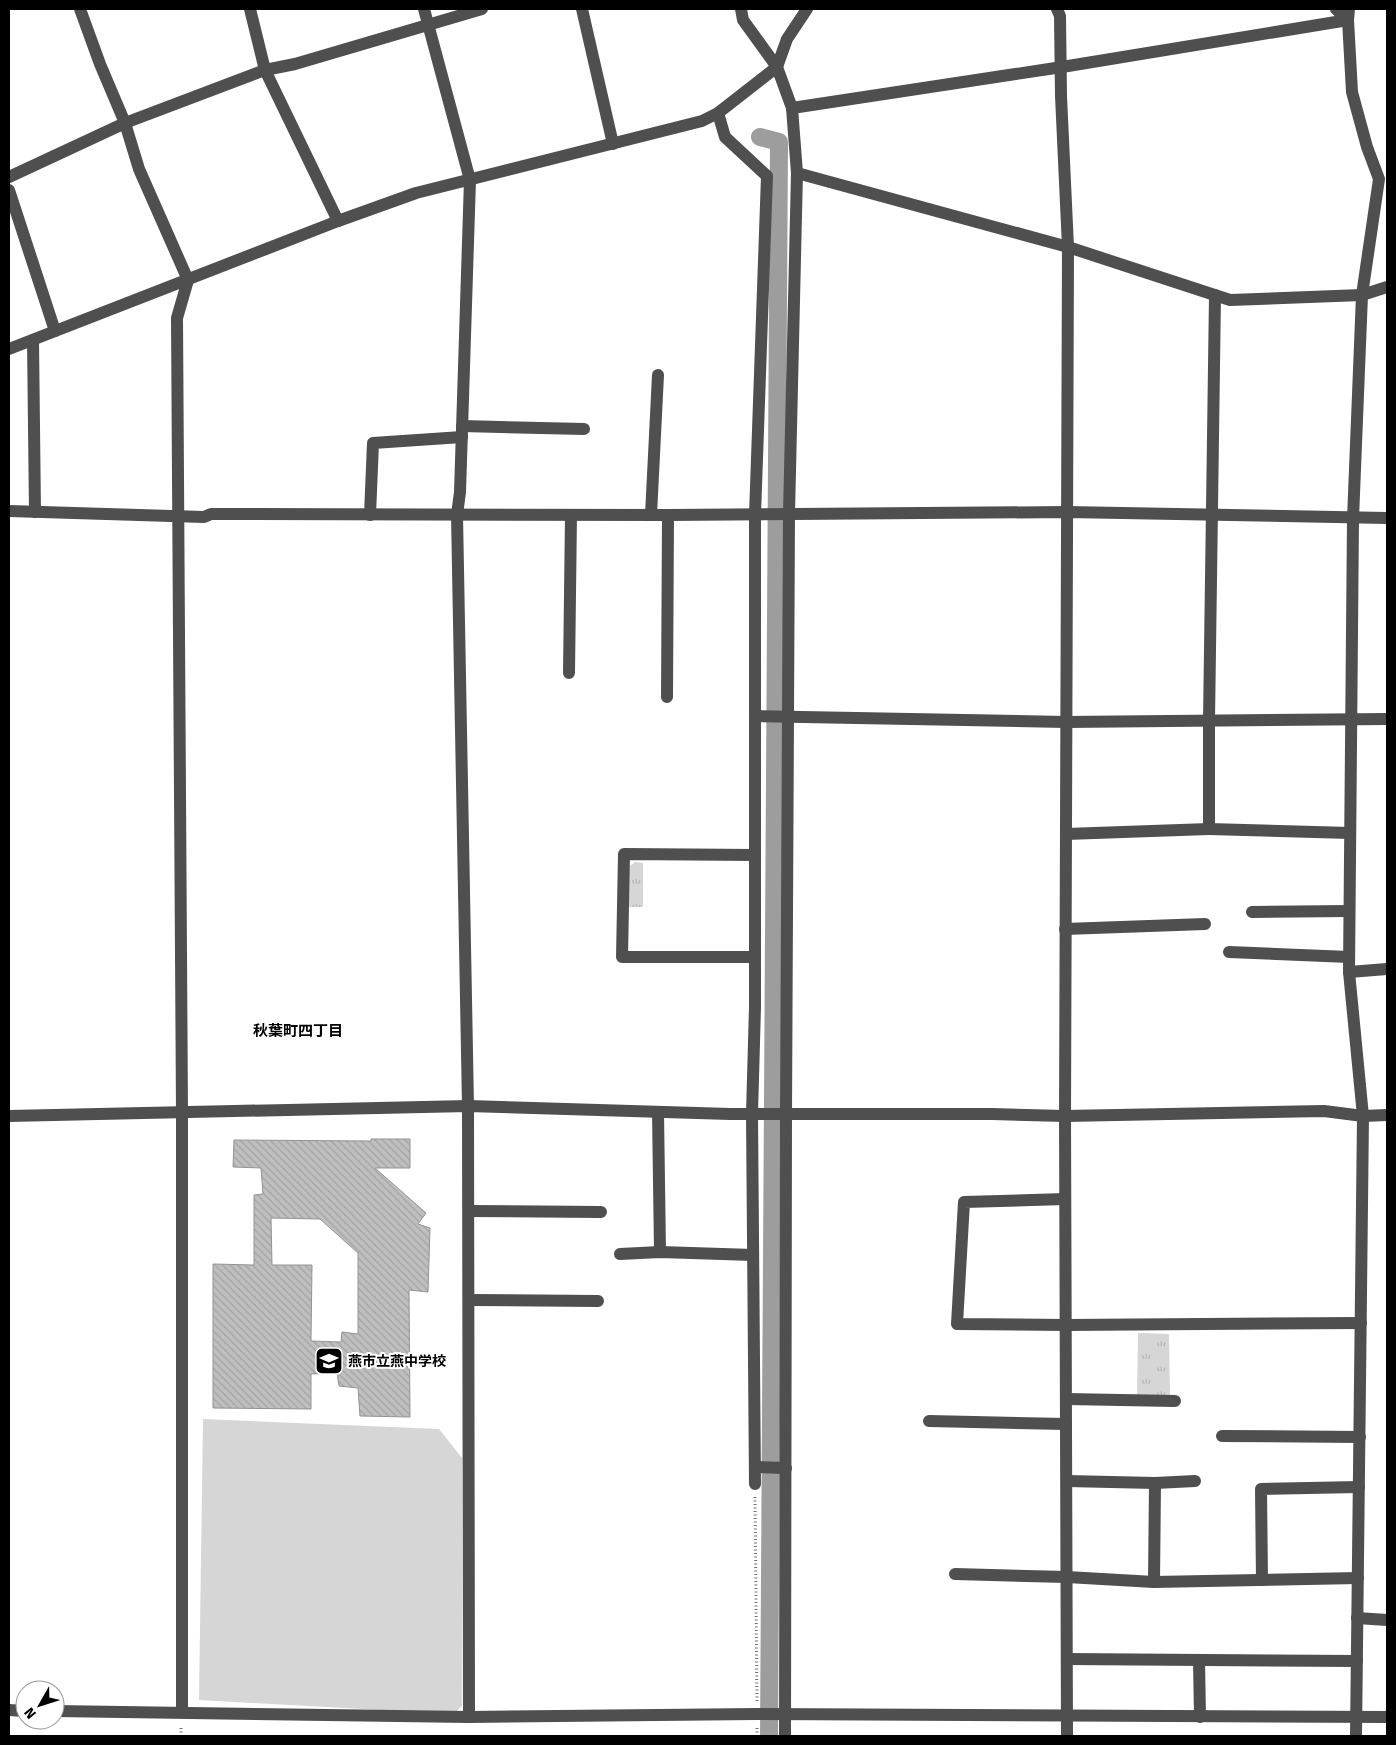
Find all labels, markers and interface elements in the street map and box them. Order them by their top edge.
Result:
district label: 秋葉町四丁目 [253,1022,343,1040]
school or university icon: 燕市立燕中学校 [314,1346,344,1376]
place label: 燕市立燕中学校 [348,1353,446,1370]
north arrow [15,1680,65,1730]
text: N [21,1704,40,1722]

